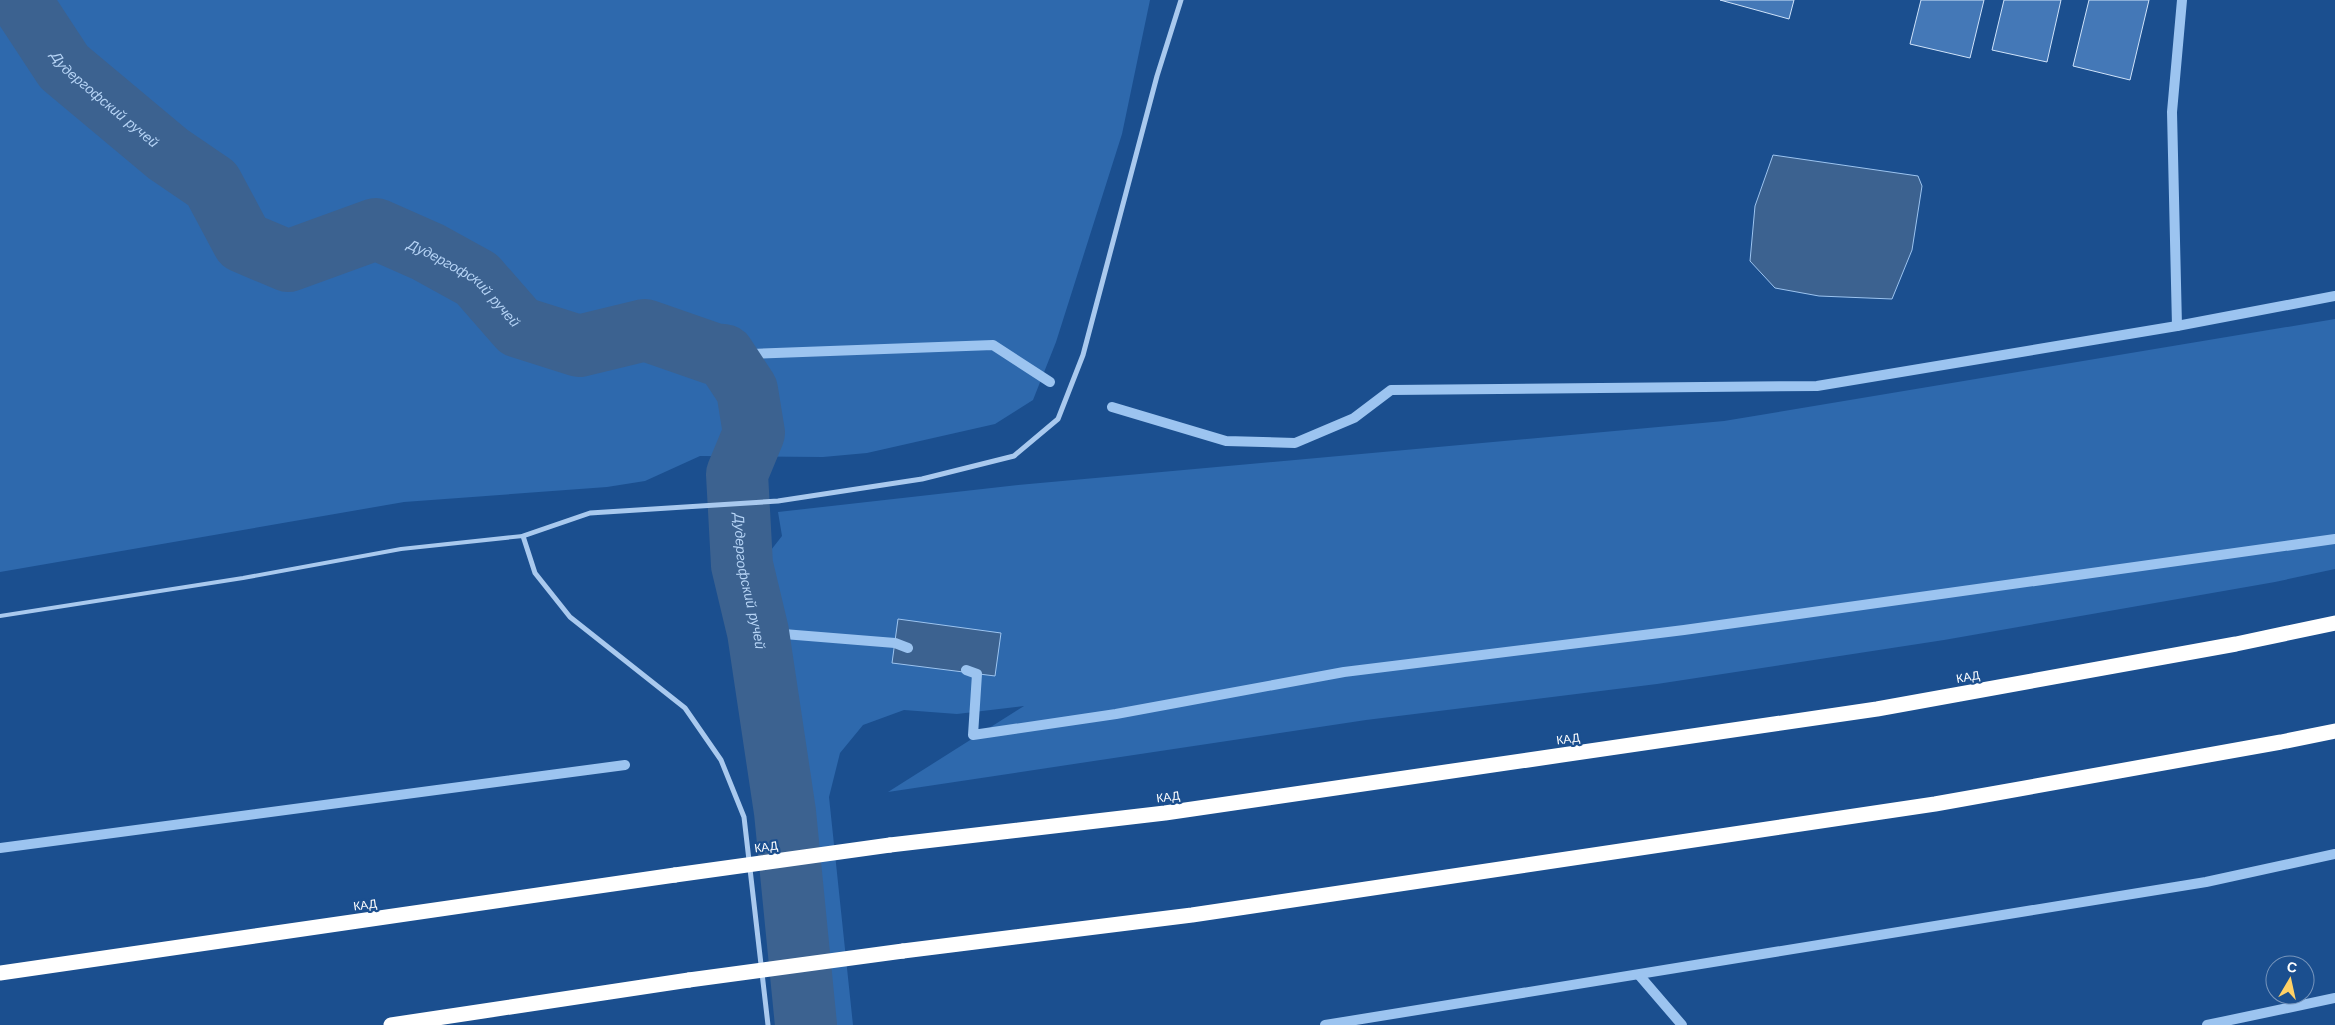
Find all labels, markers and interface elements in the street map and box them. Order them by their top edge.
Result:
water label: Дудергофский ручей [47,47,162,151]
water label: Дудергофский ручей [404,235,523,330]
water label: Дудергофский ручей [731,511,768,650]
street label: КАД [1955,668,1981,686]
street label: КАД [1555,730,1581,748]
street label: КАД [1155,788,1181,806]
street label: КАД [753,838,779,856]
street label: КАД [352,896,378,914]
north arrow [2265,955,2315,1005]
text: С [2286,958,2298,976]

